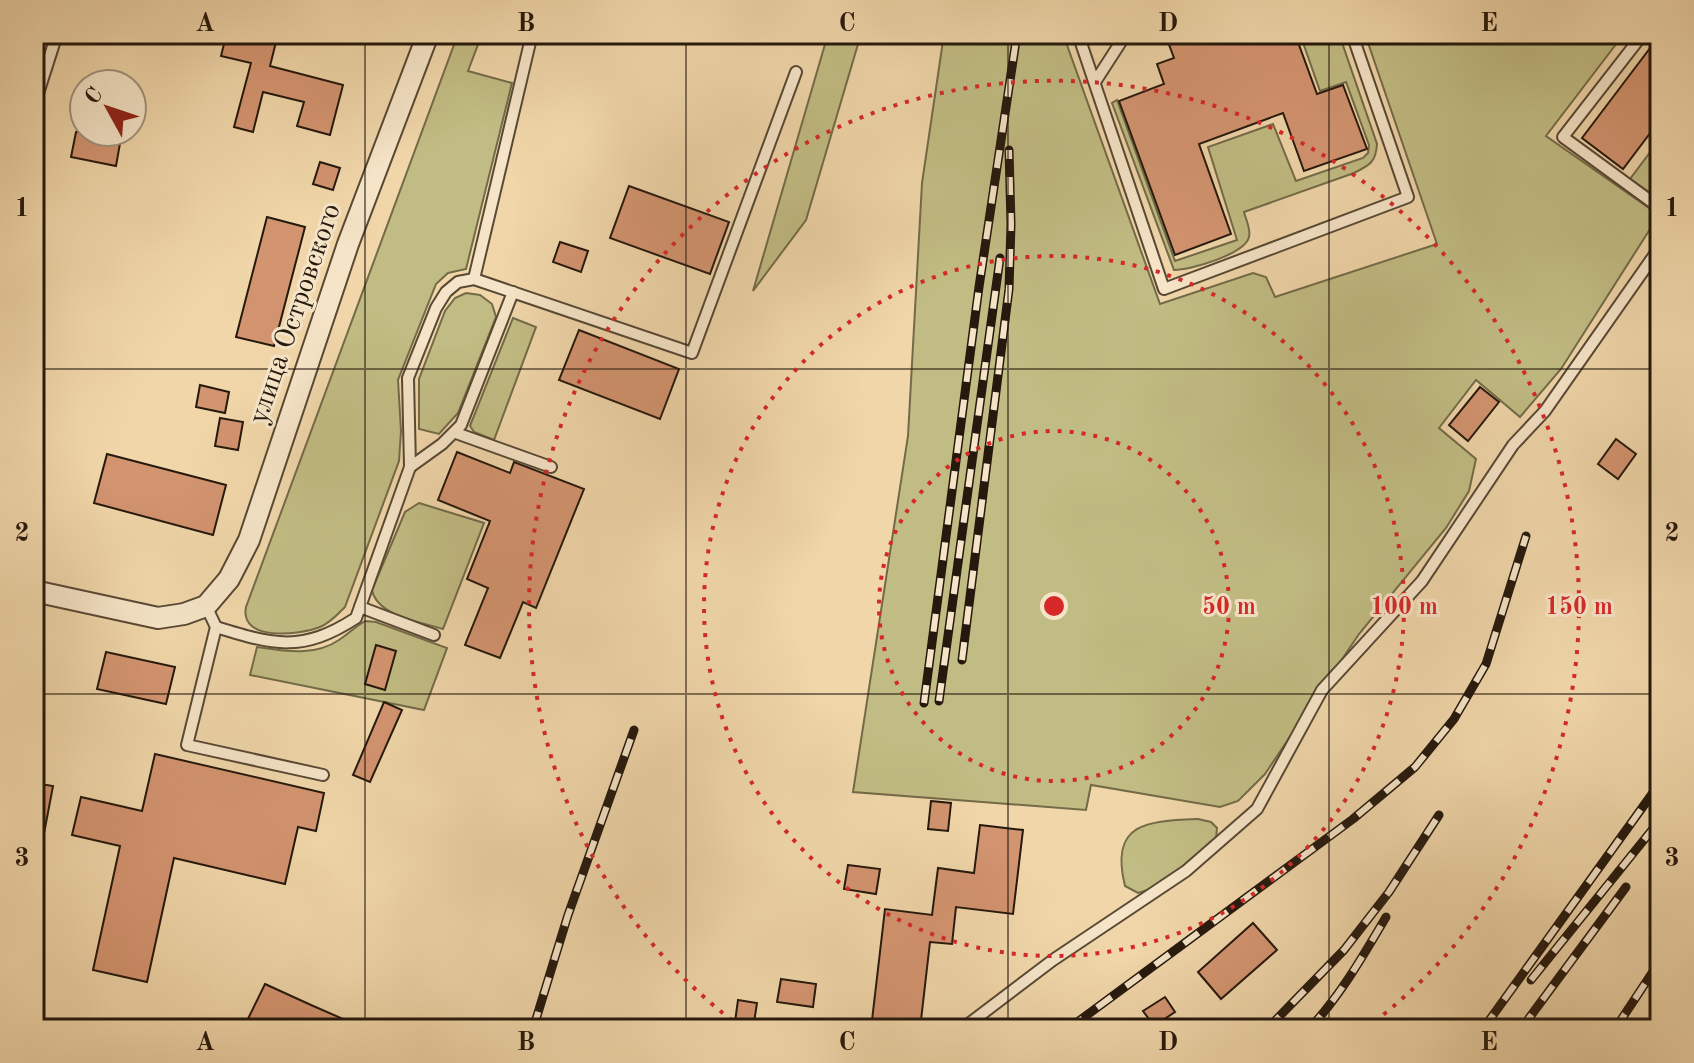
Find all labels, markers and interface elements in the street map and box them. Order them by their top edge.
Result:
text: A [195,11,215,37]
text: B [517,11,535,37]
text: C [838,11,856,37]
text: D [1158,11,1178,37]
text: E [1480,11,1498,37]
north arrow [68,68,148,148]
text: С [81,84,107,109]
text: 1 [14,196,30,222]
text: 1 [1664,196,1680,222]
street label: улица Островского [245,200,347,428]
text: 2 [14,521,30,547]
text: 2 [1664,521,1680,547]
centre of rings [1040,592,1068,620]
text: 50 m [1202,595,1256,620]
text: 150 m [1545,595,1613,620]
text: 100 m [1370,596,1438,620]
text: 3 [14,846,30,872]
text: 3 [1664,846,1680,872]
text: A [195,1030,215,1056]
text: B [517,1030,535,1056]
text: C [838,1030,856,1056]
text: D [1158,1030,1178,1056]
text: E [1480,1030,1498,1056]

